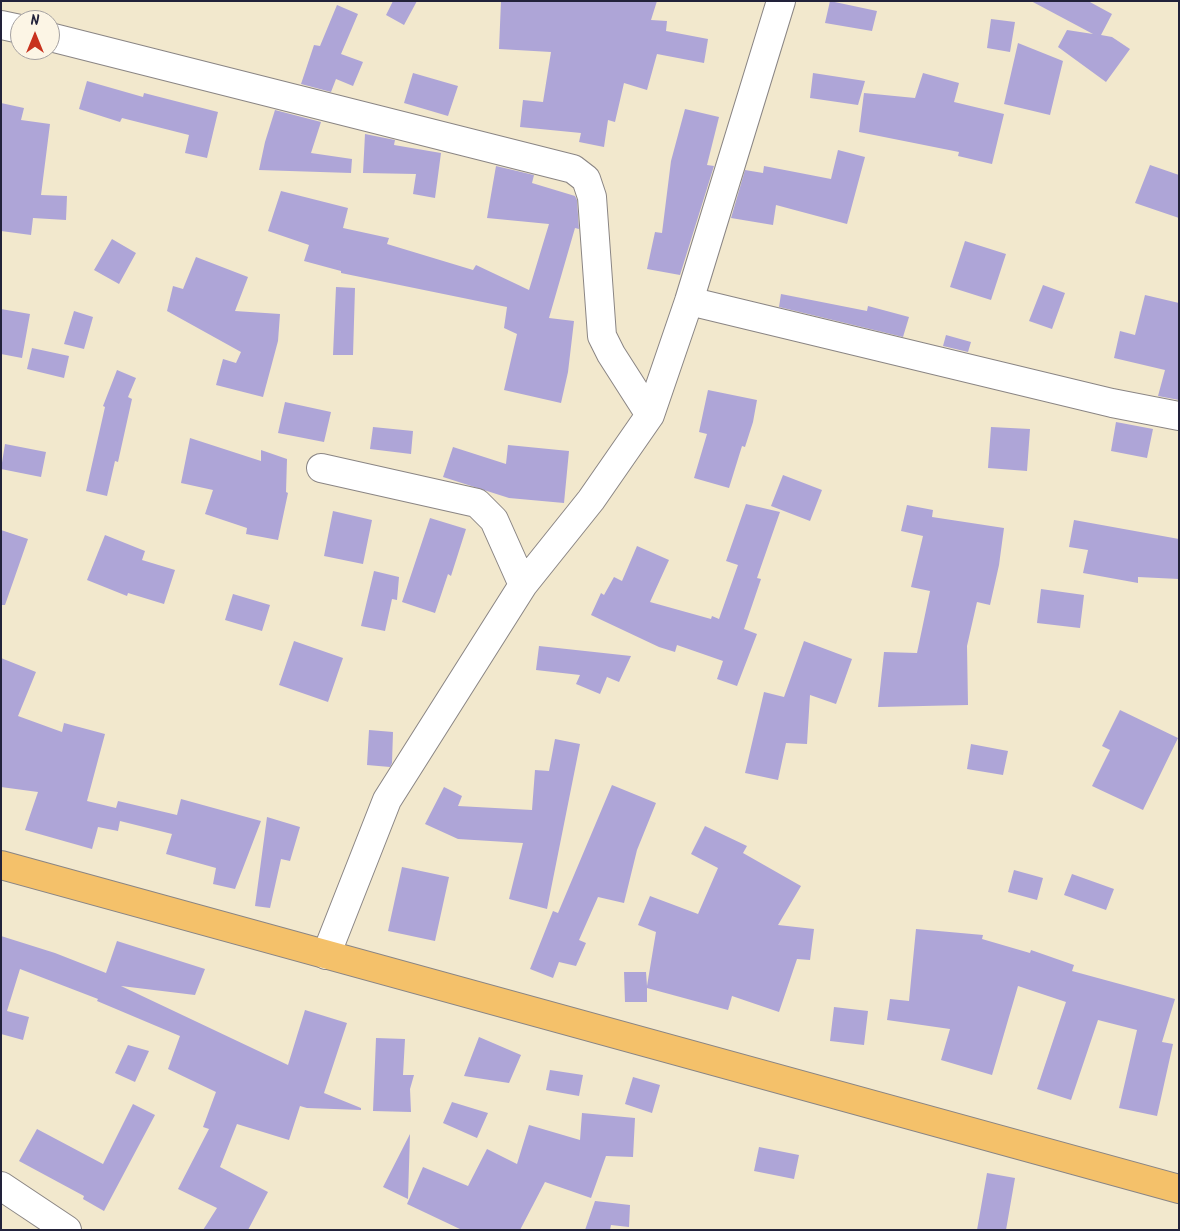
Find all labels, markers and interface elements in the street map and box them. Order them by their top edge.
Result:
north arrow [10,10,60,60]
text: N [31,10,39,32]

